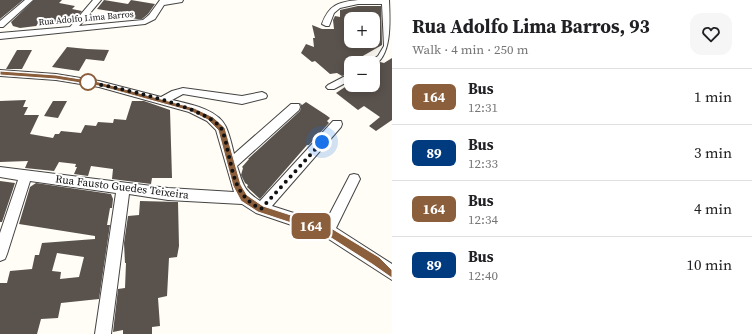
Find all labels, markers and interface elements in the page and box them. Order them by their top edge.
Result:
street label: Rua Adolfo Lima Barros [38,8,134,28]
map controls [344,12,380,92]
button: + [344,12,380,48]
text: Rua Adolfo Lima Barros, 93 [412,13,650,39]
button: heart [690,13,732,55]
text: Walk · 4 min · 250 m [412,41,528,58]
button: − [344,56,380,92]
unlabelled marker [79,73,97,91]
text: Bus [468,78,494,99]
text: 1 min [694,86,732,107]
text: 164 [423,87,445,107]
text: 12:31 [468,99,498,116]
your location [312,132,332,152]
text: Bus [468,134,494,155]
text: 3 min [694,142,732,163]
text: 89 [426,143,442,163]
text: 12:33 [468,155,498,172]
street label: Rua Fausto Guedes Teixeira [54,171,190,203]
text: Bus [468,190,494,211]
text: 4 min [694,198,732,219]
text: 164 [423,199,445,219]
text: 12:34 [468,211,498,228]
line badge: 164 [288,213,334,239]
text: 164 [300,216,322,236]
text: Bus [468,246,494,267]
text: 10 min [686,254,732,275]
text: 89 [426,255,442,275]
text: 12:40 [468,267,498,284]

